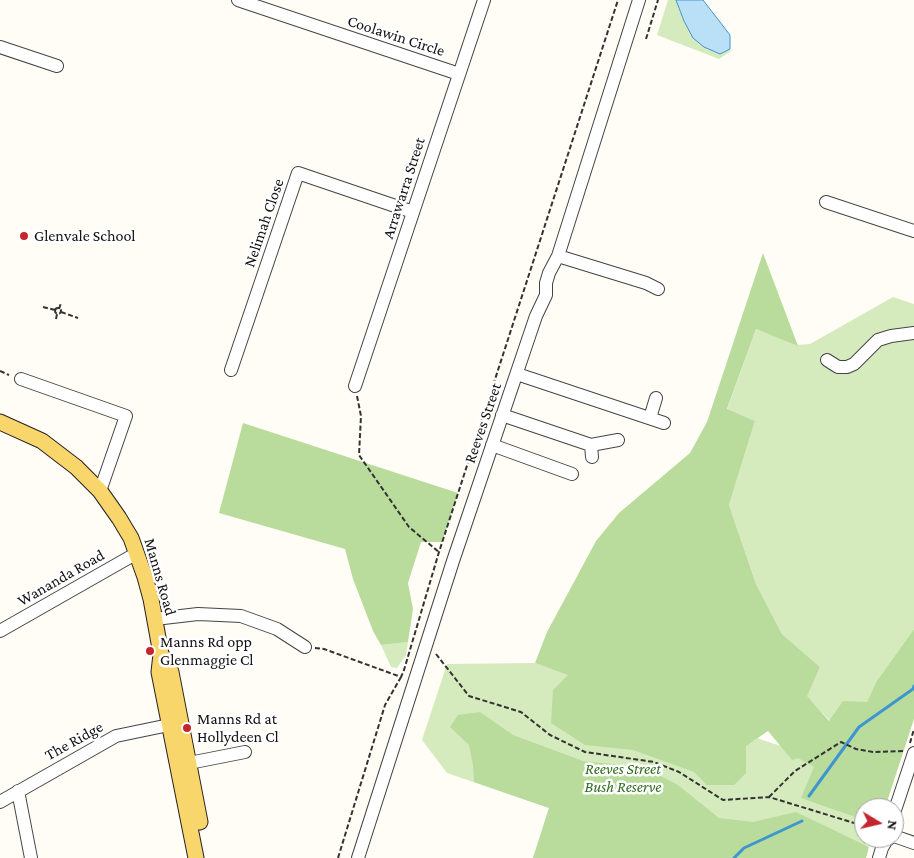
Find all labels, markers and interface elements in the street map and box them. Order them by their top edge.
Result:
street label: Coolawin Circle [345,11,447,61]
street label: Arrawarra Street [379,135,429,241]
street label: Nelimah Close [240,176,288,270]
place label: Glenvale School [34,226,136,246]
marker: Glenvale School [18,230,30,242]
street label: Reeves Street [460,380,506,466]
street label: Manns Road [140,536,180,618]
street label: Wananda Road [14,545,108,611]
place label: Manns Rd opp Glenmaggie Cl [160,632,254,670]
marker: Manns Rd opp Glenmaggie Cl [144,645,156,657]
place label: Manns Rd at Hollydeen Cl [197,709,279,747]
street label: The Ridge [42,717,106,765]
marker: Manns Rd at Hollydeen Cl [181,722,193,734]
park label: Reeves Street Bush Reserve [585,759,661,797]
north arrow [854,798,904,848]
text: N [884,819,901,831]

